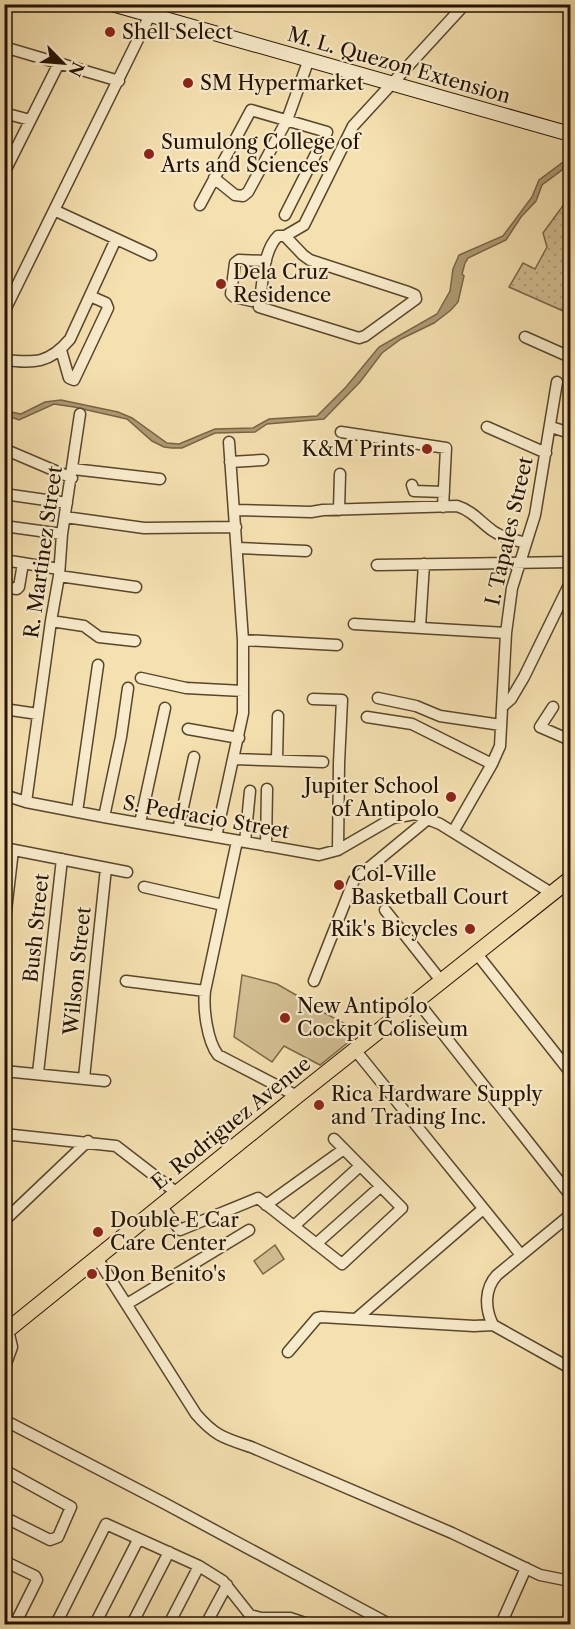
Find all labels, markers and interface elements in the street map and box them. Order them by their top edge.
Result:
place label: Shell Select [122,20,233,44]
street label: M. L. Quezon Extension [285,22,514,108]
marker: Shell Select [103,25,117,39]
north arrow [33,33,93,93]
text: N [65,59,89,80]
place label: SM Hypermarket [200,71,364,95]
marker: SM Hypermarket [181,76,195,90]
place label: Sumulong College of Arts and Sciences [160,130,363,177]
marker: Sumulong College of Arts and Sciences [142,147,156,161]
place label: Dela Cruz Residence [233,260,331,307]
marker: Dela Cruz Residence [214,277,228,291]
place label: K&M Prints [302,437,415,461]
marker: K&M Prints [420,442,434,456]
street label: I. Tapales Street [480,454,538,608]
street label: R. Martinez Street [19,464,67,640]
place label: Jupiter School of Antipolo [301,774,439,821]
marker: Jupiter School of Antipolo [444,790,458,804]
street label: S. Pedracio Street [121,791,291,843]
place label: Col-Ville Basketball Court [351,862,509,909]
street label: Bush Street [18,872,54,984]
marker: Col-Ville Basketball Court [332,878,346,892]
street label: Wilson Street [58,905,96,1038]
place label: Rik's Bicycles [331,917,458,941]
marker: Rik's Bicycles [463,922,477,936]
place label: New Antipolo Cockpit Coliseum [297,994,468,1041]
marker: New Antipolo Cockpit Coliseum [278,1011,292,1025]
street label: E. Rodriguez Avenue [147,1051,315,1195]
place label: Rica Hardware Supply and Trading Inc. [331,1082,543,1129]
marker: Rica Hardware Supply and Trading Inc. [312,1098,326,1112]
place label: Double E Car Care Center [110,1208,239,1255]
marker: Double E Car Care Center [91,1225,105,1239]
place label: Don Benito's [104,1262,226,1286]
marker: Don Benito's [85,1267,99,1281]

